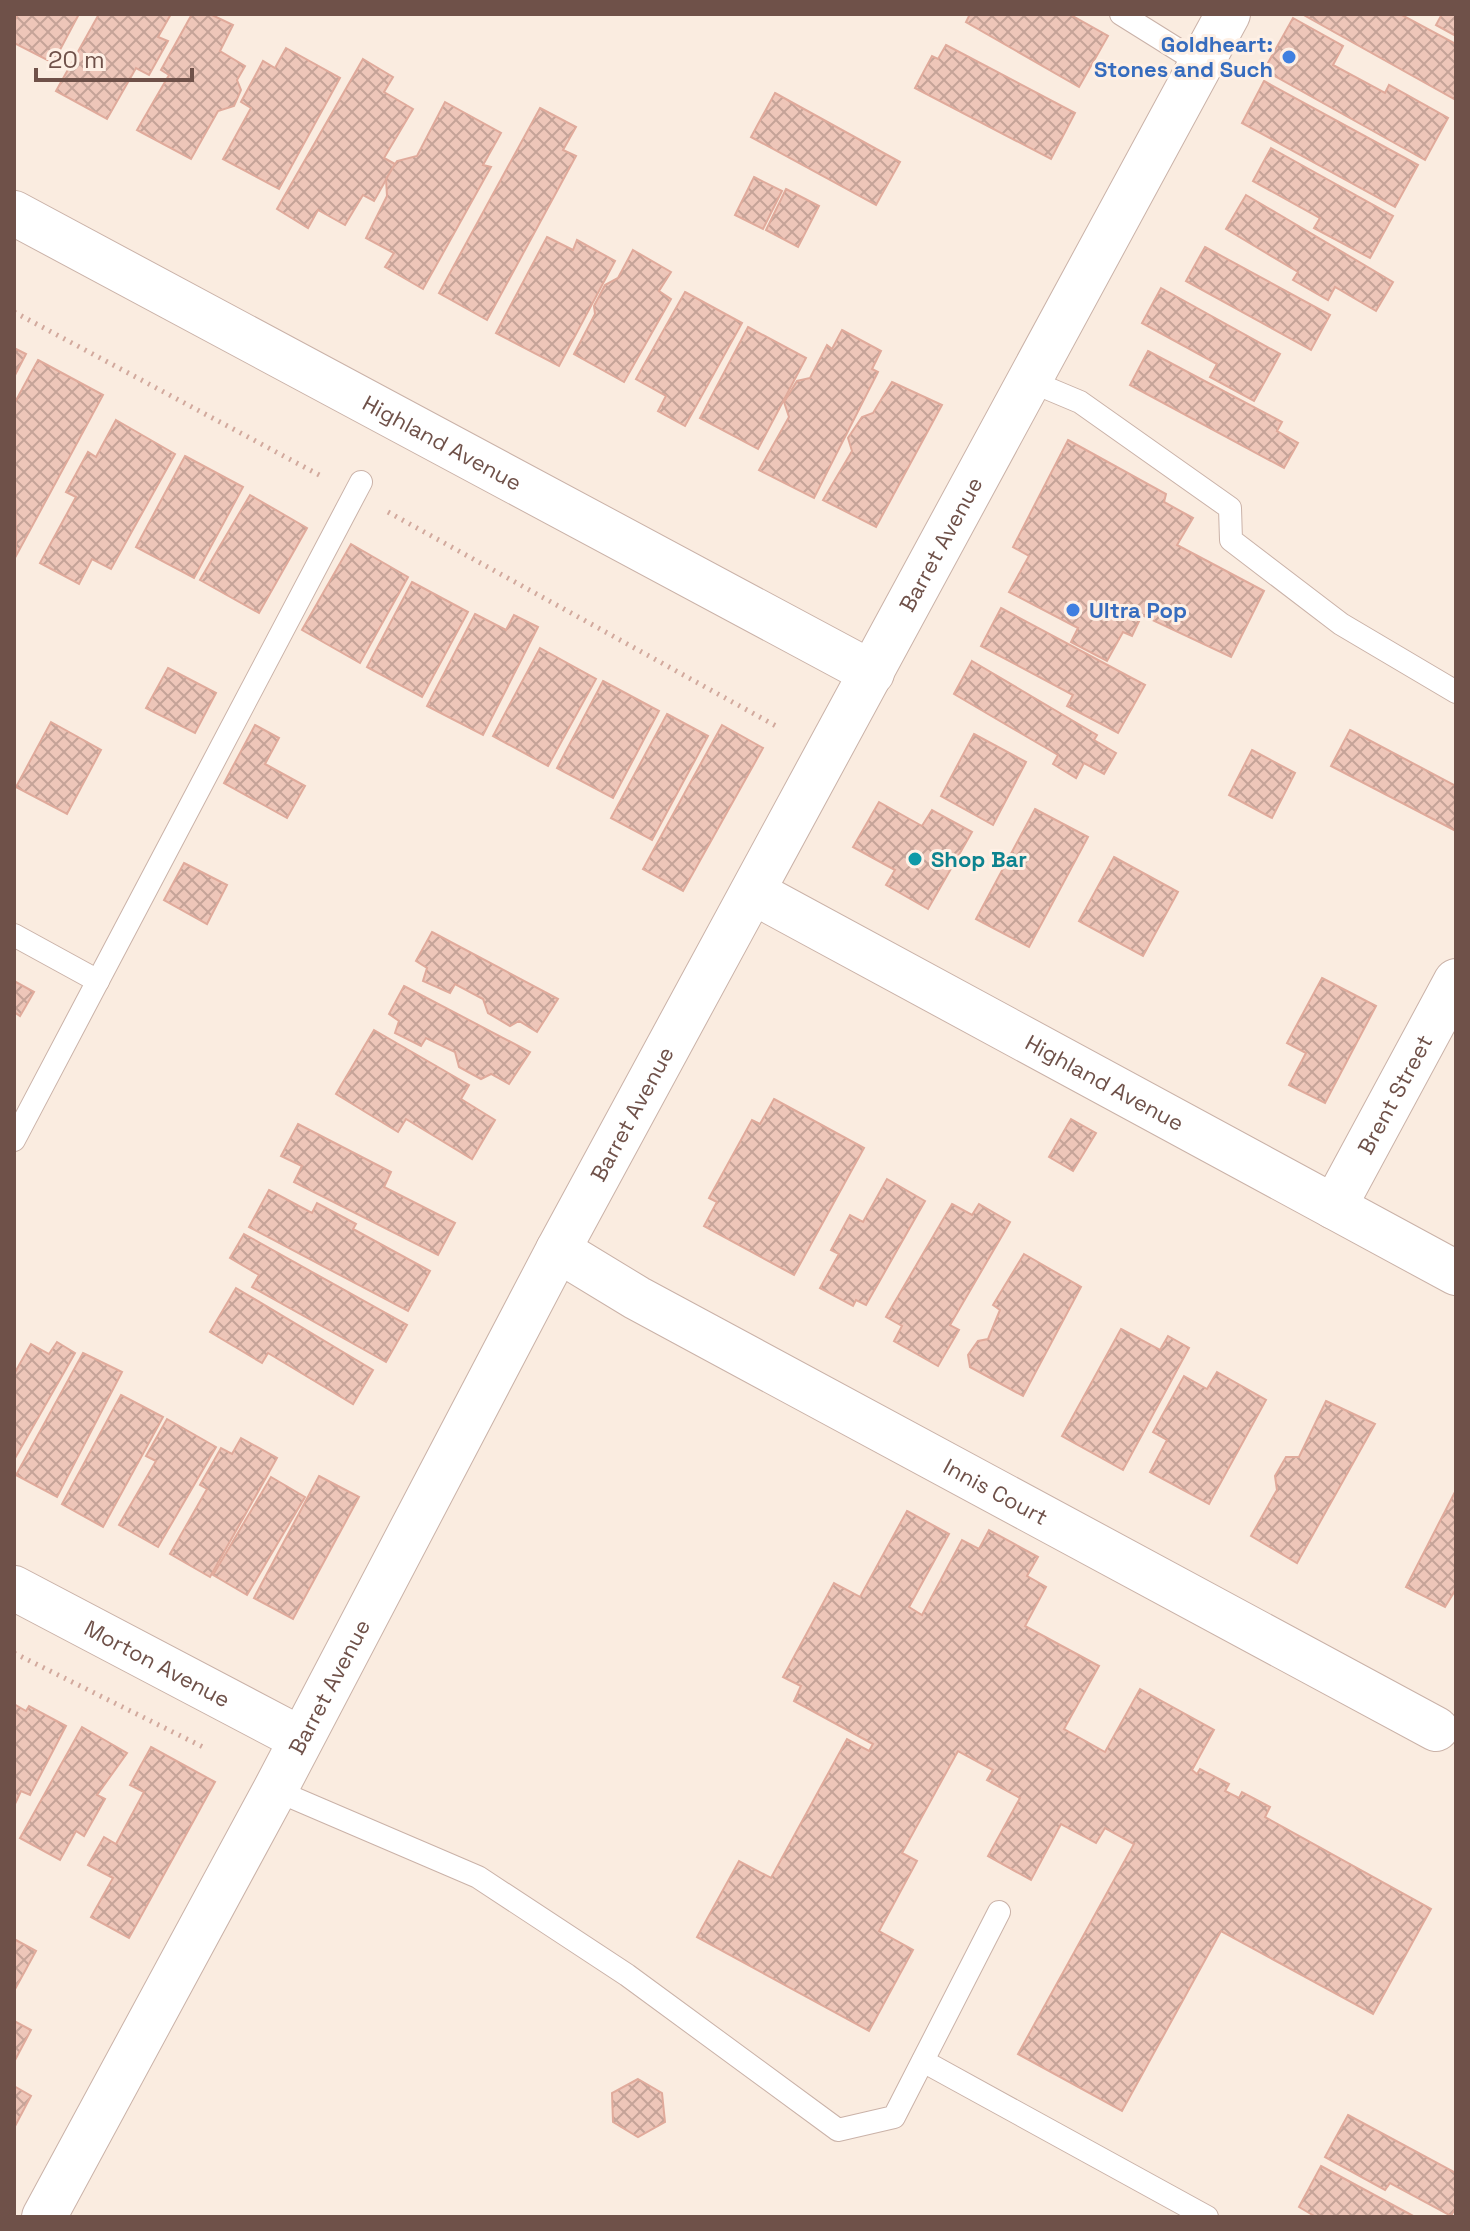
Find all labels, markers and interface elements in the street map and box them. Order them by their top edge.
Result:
place label: Goldheart: Stones and Such [1094,30,1273,83]
scale bar [36,32,192,82]
text: 20 m [48,44,105,75]
marker: Goldheart: Stones and Such [1280,48,1298,66]
street label: Highland Avenue [358,389,527,497]
street label: Barret Avenue [893,472,988,616]
place label: Ultra Pop [1089,596,1187,624]
marker: Ultra Pop [1064,601,1082,619]
place label: Shop Bar [931,845,1027,873]
marker: Shop Bar [906,850,924,868]
street label: Highland Avenue [1021,1028,1189,1137]
street label: Brent Street [1351,1030,1438,1159]
street label: Barret Avenue [584,1042,680,1186]
street label: Innis Court [939,1452,1053,1531]
street label: Morton Avenue [80,1614,235,1713]
street label: Barret Avenue [282,1614,376,1759]

